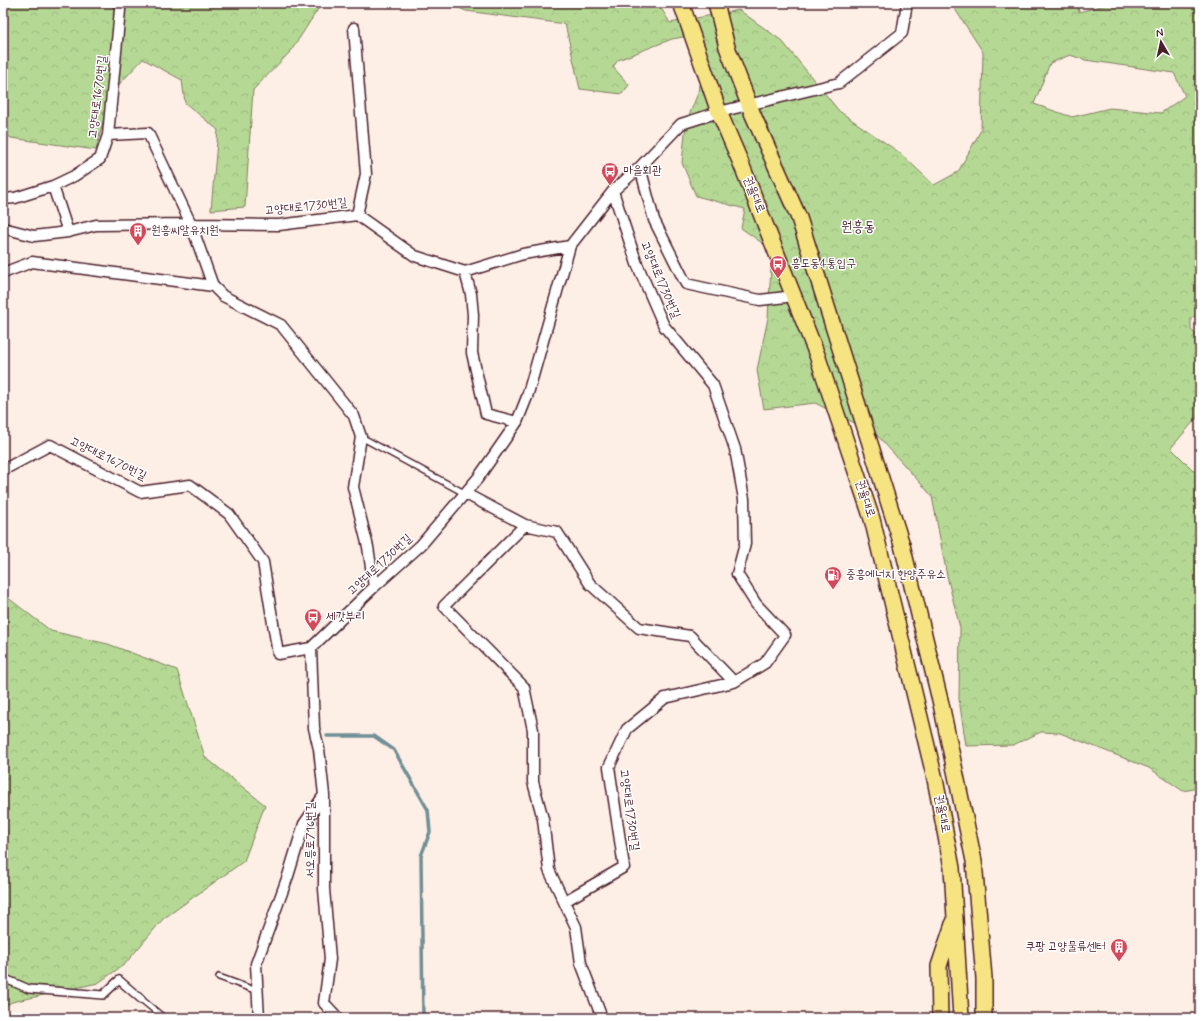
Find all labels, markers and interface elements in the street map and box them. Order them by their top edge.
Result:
north arrow [1141,22,1181,62]
text: N [1155,26,1164,41]
street label: 고양대로1670번길 [85,54,111,139]
bus stop icon: 마을회관 [600,161,620,186]
place label: 마을회관 [623,163,662,179]
street label: 권율대로 [739,174,769,216]
street label: 고양대로1730번길 [264,195,348,219]
district label: 원흥동 [841,218,875,236]
building icon: 원흥씨알유치원 [128,221,148,246]
place label: 원흥씨알유치원 [151,223,219,239]
street label: 고양대로1730번길 [636,239,684,322]
bus stop icon: 흥도동4통입구 [768,254,788,279]
place label: 흥도동4통입구 [791,256,856,272]
street label: 고양대로1670번길 [67,434,149,485]
street label: 권율대로 [851,478,879,520]
street label: 고양대로1730번길 [344,531,416,599]
fuel station icon: 중흥에너지 한양주유소 [823,565,843,590]
place label: 중흥에너지 한양주유소 [846,567,946,583]
bus stop icon: 세갓부리 [303,607,323,632]
place label: 세갓부리 [326,609,365,625]
street label: 고양대로1730번길 [615,768,643,852]
street label: 권율대로 [930,794,954,834]
street label: 서오릉로716번길 [303,801,319,878]
building icon: 쿠팡 고양물류센터 [1109,937,1129,962]
place label: 쿠팡 고양물류센터 [1026,939,1106,955]

